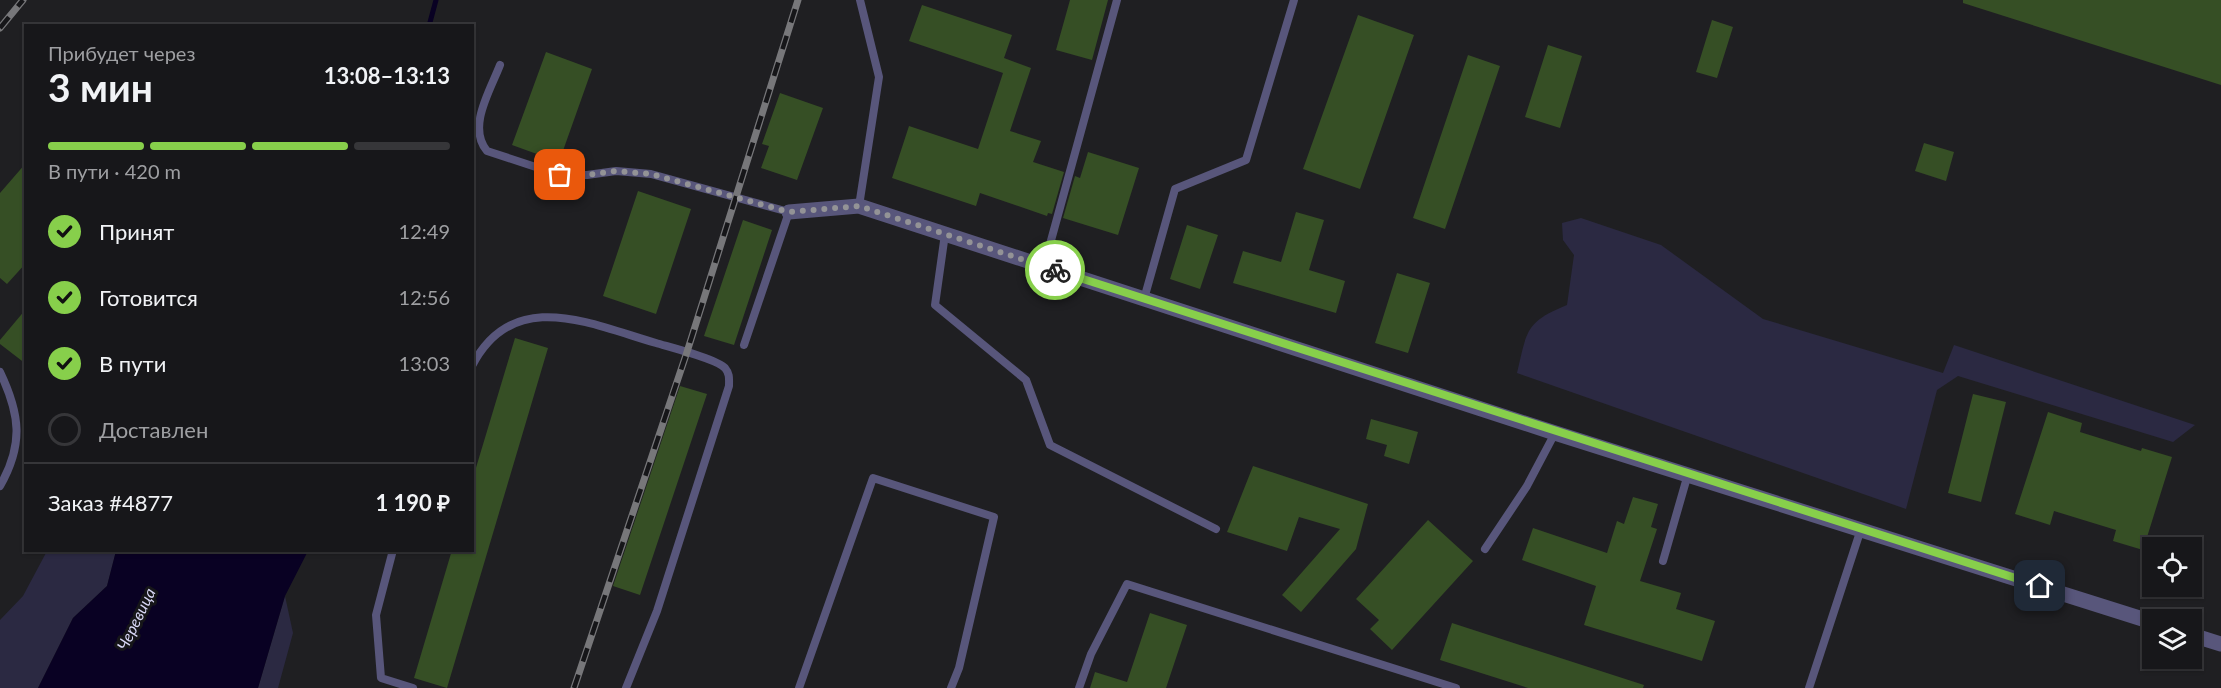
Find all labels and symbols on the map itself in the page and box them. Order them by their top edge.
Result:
pin [534,149,585,200]
courier [1025,240,1085,300]
pin [2014,560,2065,611]
water label: Черевица [112,585,159,653]

